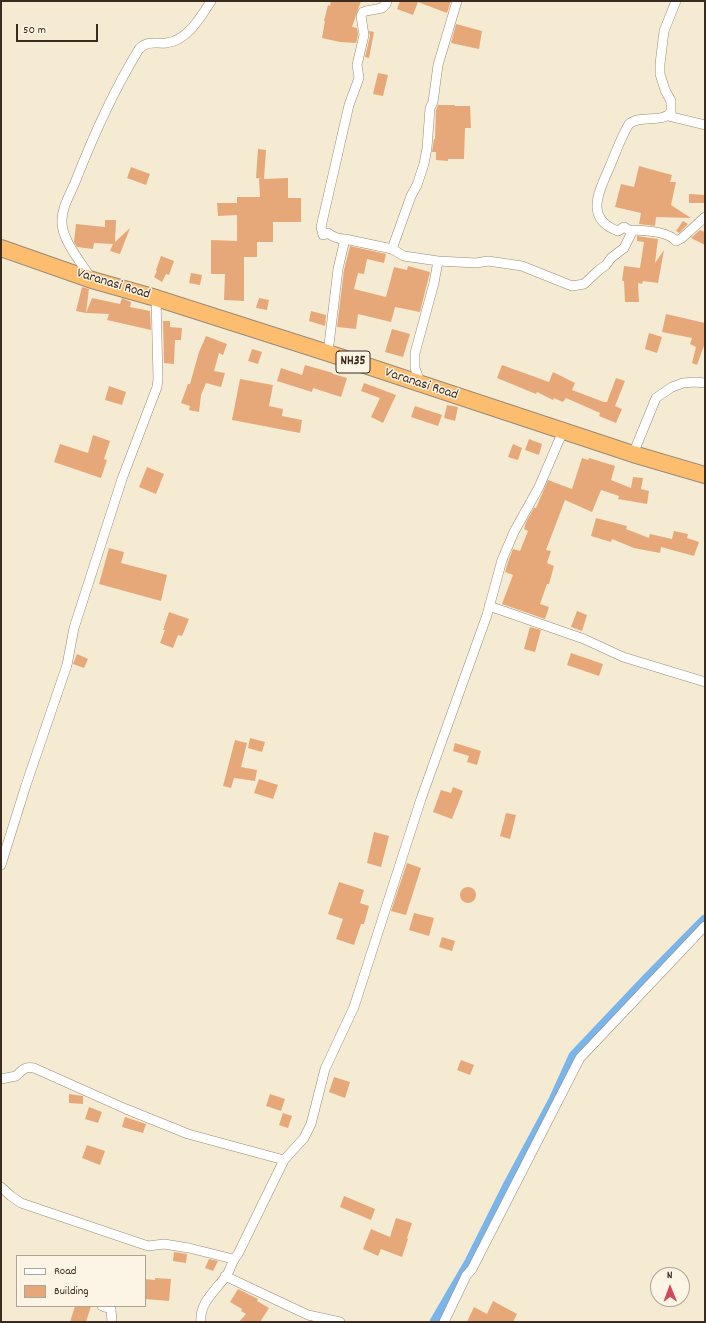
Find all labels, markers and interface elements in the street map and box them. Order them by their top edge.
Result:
scale bar [18,16,100,42]
text: 50 m [23,22,46,39]
street label: Varanasi Road [74,266,152,304]
road number: NH35 [336,351,370,373]
street label: Varanasi Road [382,365,460,405]
legend [16,1255,146,1307]
text: Road [54,1263,76,1280]
north arrow [650,1267,690,1307]
text: N [667,1268,673,1284]
text: Building [54,1283,89,1300]

